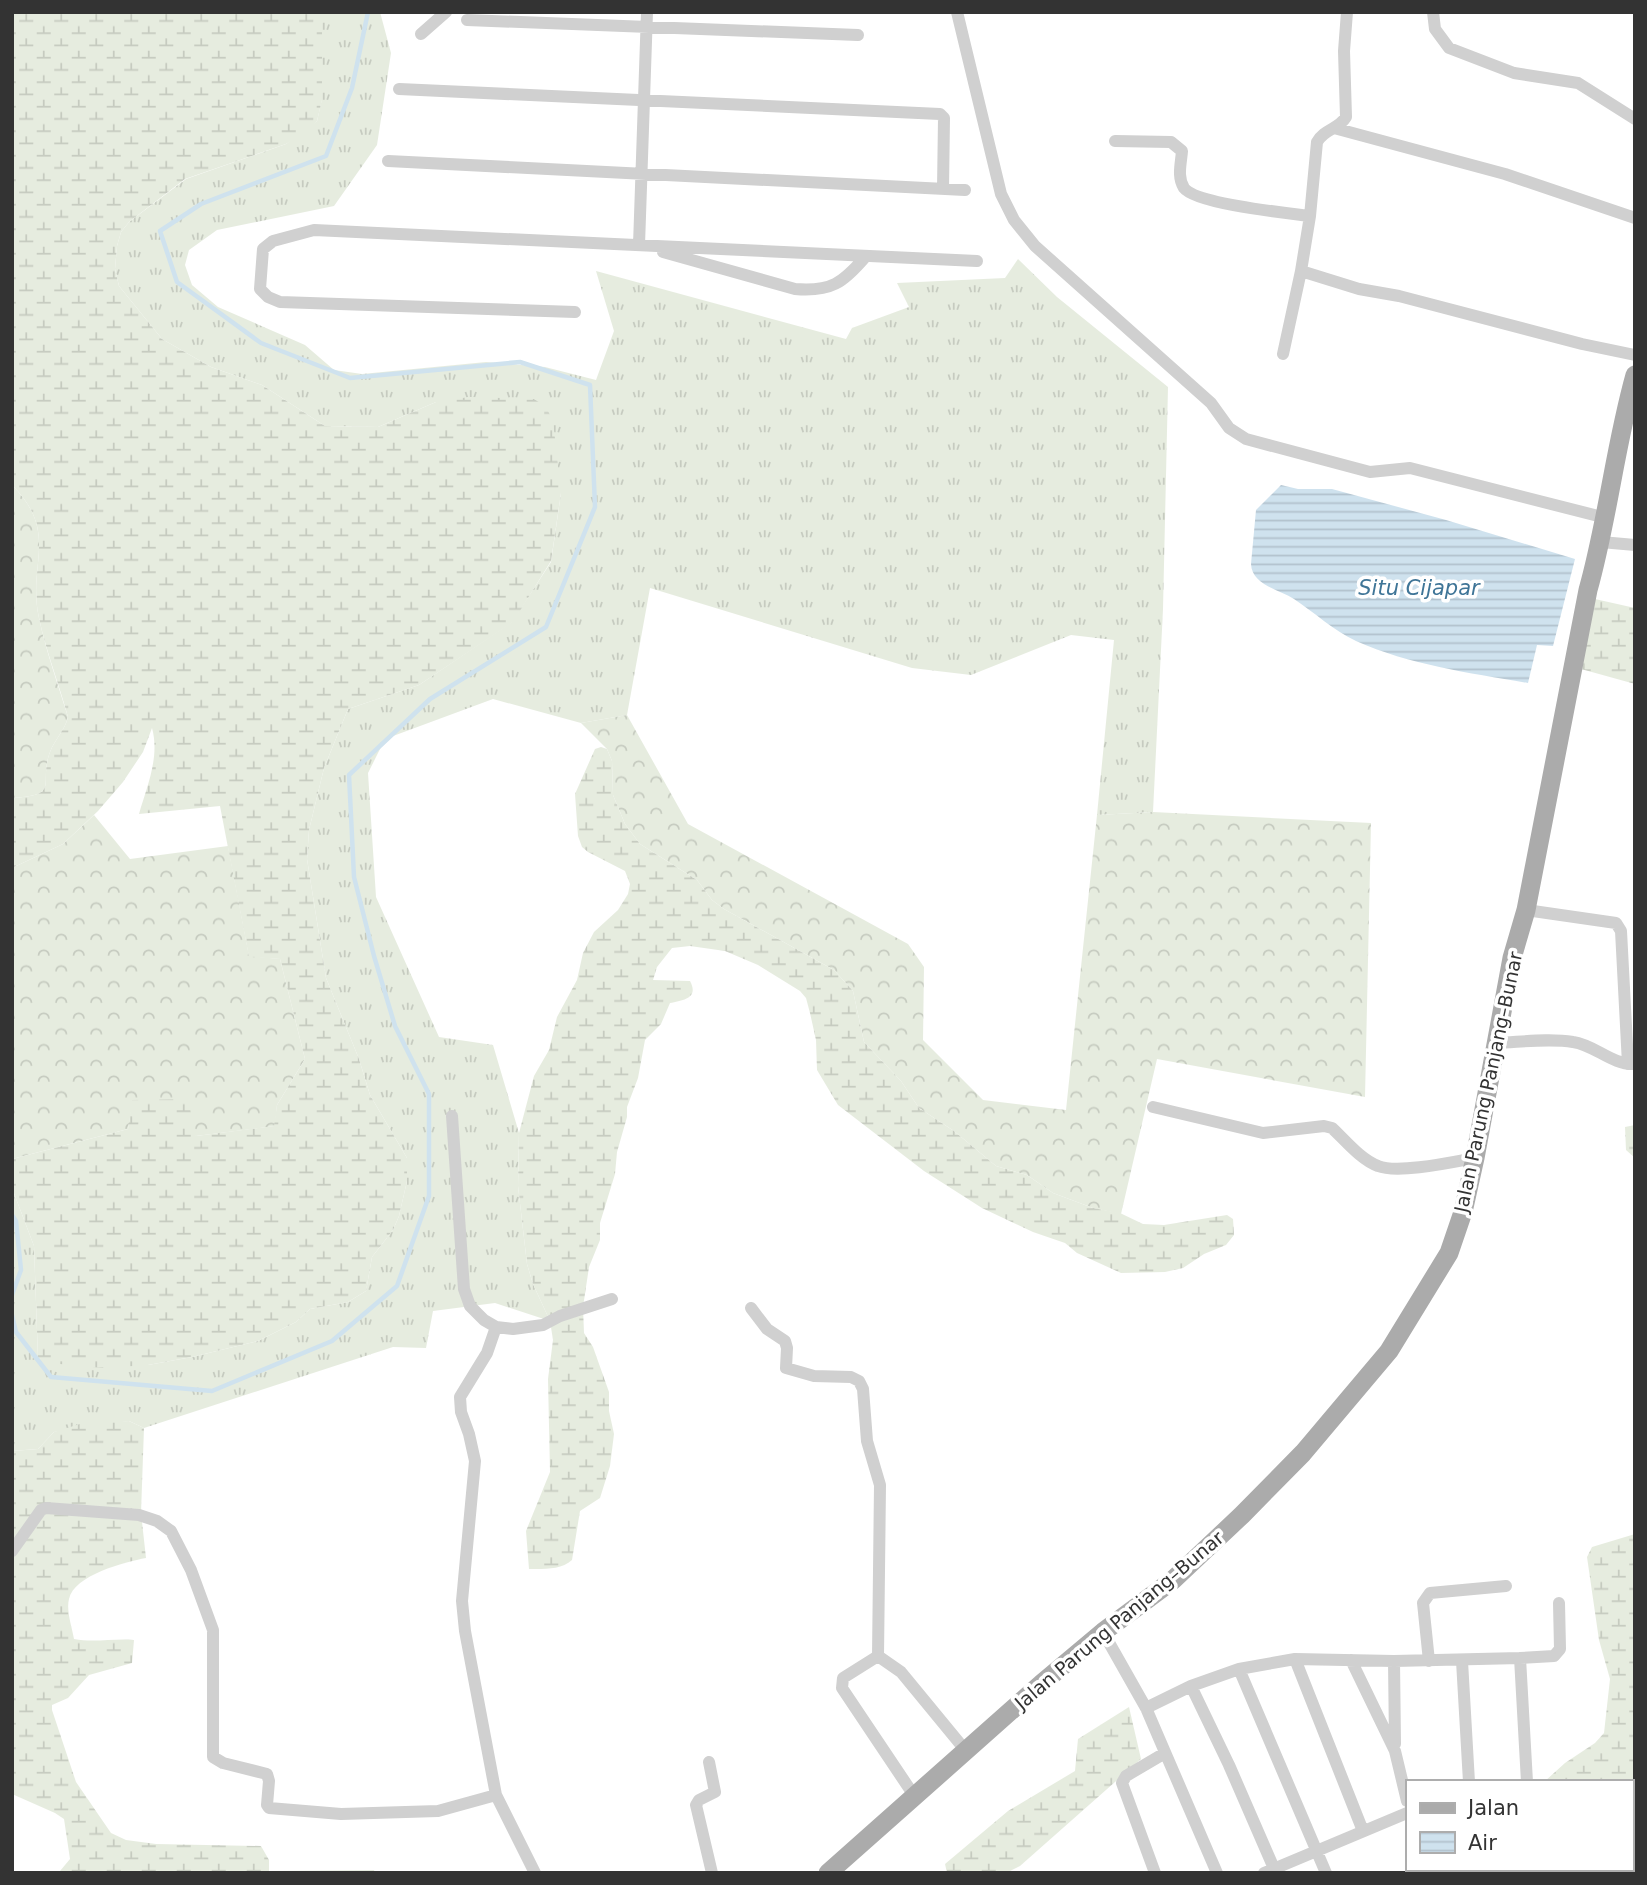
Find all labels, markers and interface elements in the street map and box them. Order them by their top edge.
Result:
water label: Situ Cijapar [1358,576,1481,600]
street label: Jalan Parung Panjang–Bunar [1449,949,1526,1215]
street label: Jalan Parung Panjang–Bunar [1009,1526,1228,1715]
legend [1406,1780,1633,1871]
text: Jalan [1466,1796,1519,1820]
text: Air [1468,1831,1497,1855]

